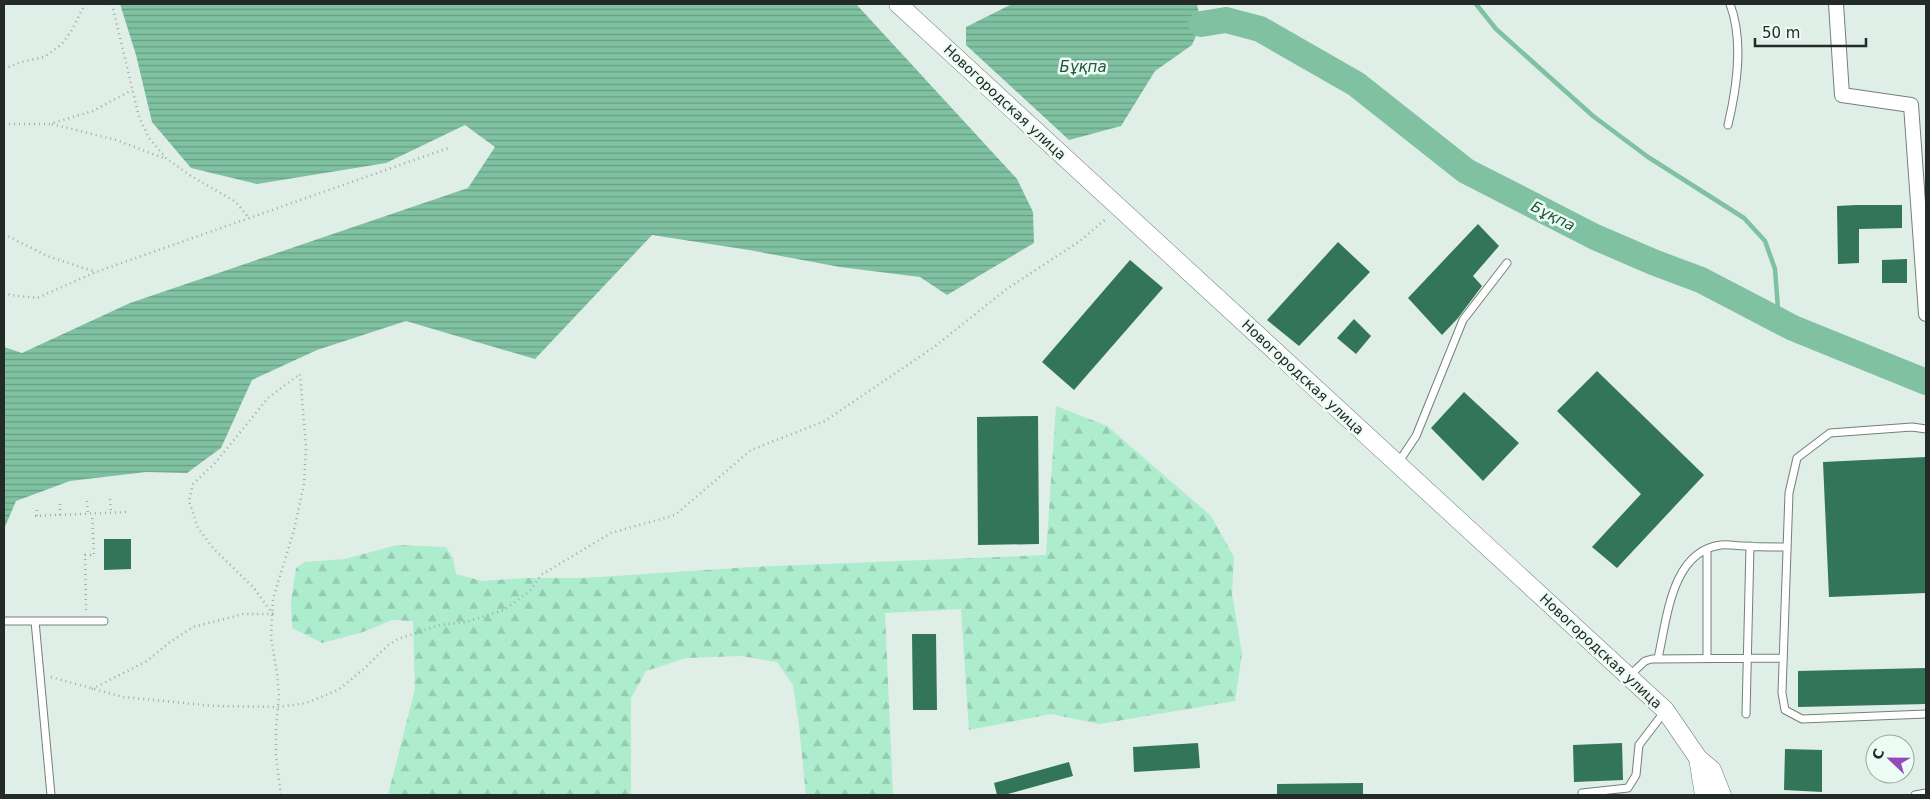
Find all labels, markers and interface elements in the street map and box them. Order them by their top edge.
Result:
scale bar [1755,15,1866,47]
text: 50 m [1762,24,1800,42]
street label: Новогородская улица [941,41,1069,163]
water label: Бұқпа [1059,58,1107,76]
water label: Бұқпа [1528,197,1578,235]
street label: Новогородская улица [1239,316,1367,438]
street label: Новогородская улица [1537,590,1665,712]
north arrow [1865,734,1915,784]
text: С [1869,746,1887,762]

